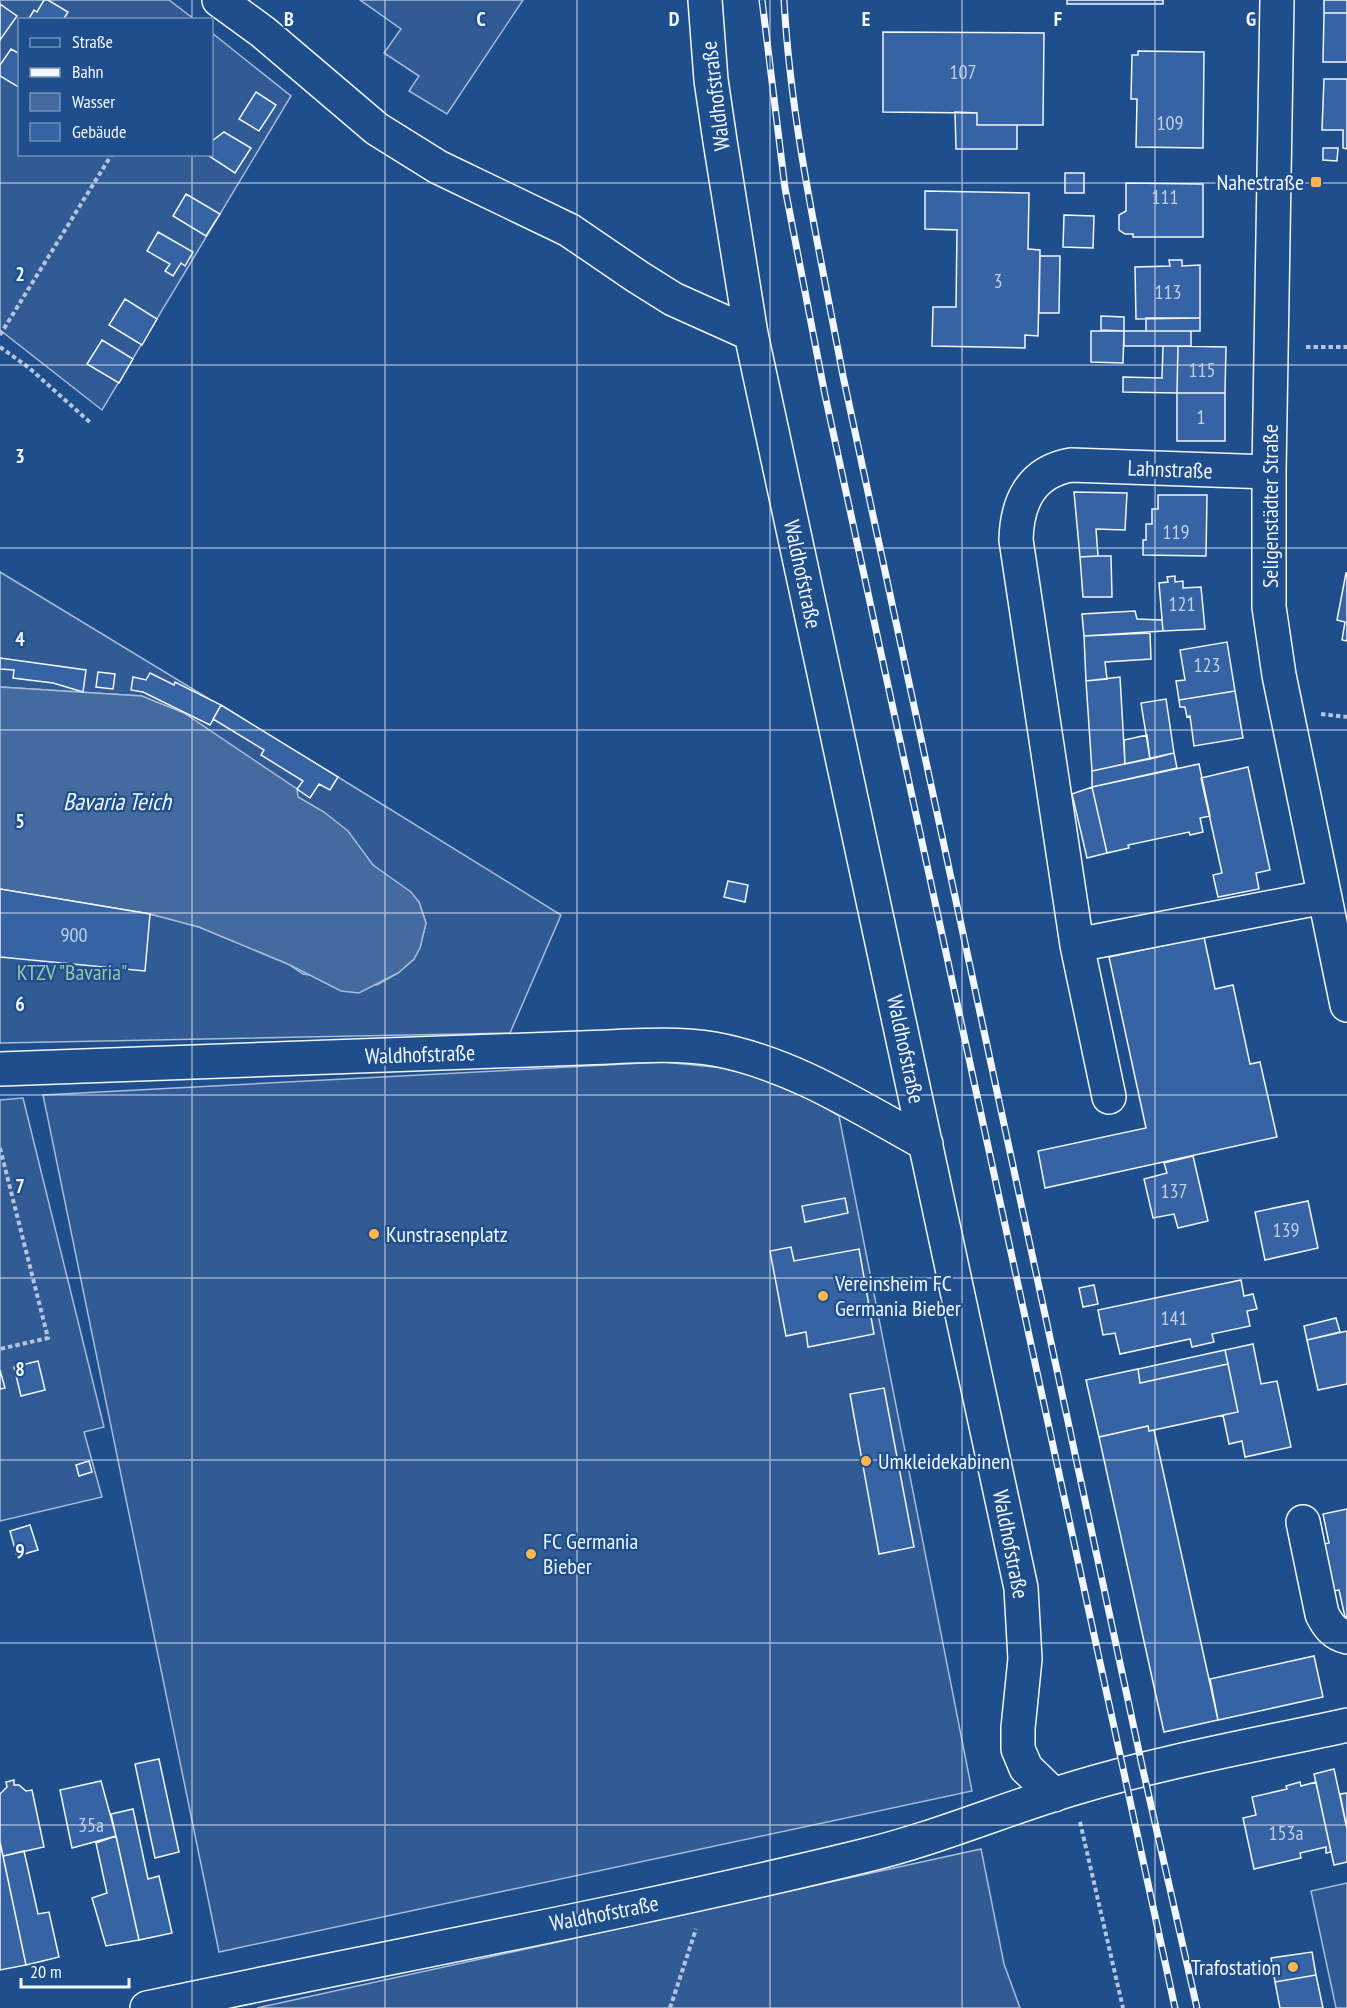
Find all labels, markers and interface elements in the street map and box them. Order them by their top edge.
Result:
text: B [284,6,294,32]
text: C [476,6,486,32]
text: D [669,6,680,32]
text: E [862,6,870,32]
text: F [1054,6,1062,32]
text: G [1246,6,1256,32]
legend [18,18,213,156]
text: Straße [72,30,113,53]
street label: Waldhofstraße [694,40,736,152]
house number: 107 [950,59,977,85]
text: Bahn [72,60,104,83]
text: Wasser [72,90,115,113]
house number: 109 [1157,110,1184,136]
text: Gebäude [72,120,126,143]
place label: Nahestraße [1216,168,1304,196]
marker: Nahestraße [1309,175,1323,189]
house number: 111 [1152,184,1179,210]
text: 2 [15,261,25,287]
house number: 3 [994,268,1003,294]
house number: 113 [1155,279,1182,305]
house number: 115 [1189,357,1216,383]
house number: 1 [1197,404,1206,430]
street label: Seligenstädter Straße [1256,424,1284,588]
text: 3 [15,443,25,469]
street label: Lahnstraße [1127,454,1213,484]
street label: Waldhofstraße [778,517,828,631]
house number: 119 [1163,519,1190,545]
house number: 121 [1169,591,1196,617]
text: 4 [15,626,25,652]
house number: 123 [1194,652,1221,678]
water label: Bavaria Teich [63,786,173,817]
text: 5 [15,808,25,834]
house number: 900 [61,922,88,948]
park label: KTZV "Bavaria" [17,958,127,986]
text: 6 [15,991,25,1017]
street label: Waldhofstraße [881,992,931,1106]
street label: Waldhofstraße [364,1038,476,1070]
text: 7 [15,1173,25,1199]
house number: 137 [1161,1178,1188,1204]
house number: 139 [1273,1217,1300,1243]
place label: Kunstrasenplatz [386,1220,508,1248]
marker: Kunstrasenplatz [367,1227,381,1241]
place label: Vereinsheim FC Germania Bieber [834,1269,961,1322]
marker: Vereinsheim FC Germania Bieber [816,1289,830,1303]
house number: 141 [1161,1305,1188,1331]
text: 8 [15,1356,25,1382]
place label: Umkleidekabinen [878,1447,1010,1475]
marker: Umkleidekabinen [859,1454,873,1468]
street label: Waldhofstraße [987,1487,1035,1601]
place label: FC Germania Bieber [543,1527,638,1580]
text: 9 [15,1538,25,1564]
marker: FC Germania Bieber [524,1547,538,1561]
house number: 35a [78,1812,104,1838]
house number: 153a [1269,1820,1304,1846]
street label: Waldhofstraße [547,1889,661,1937]
scale bar [21,1951,129,1989]
place label: Trafostation [1191,1953,1281,1981]
text: 20 m [30,1960,62,1983]
marker: Trafostation [1286,1960,1300,1974]

